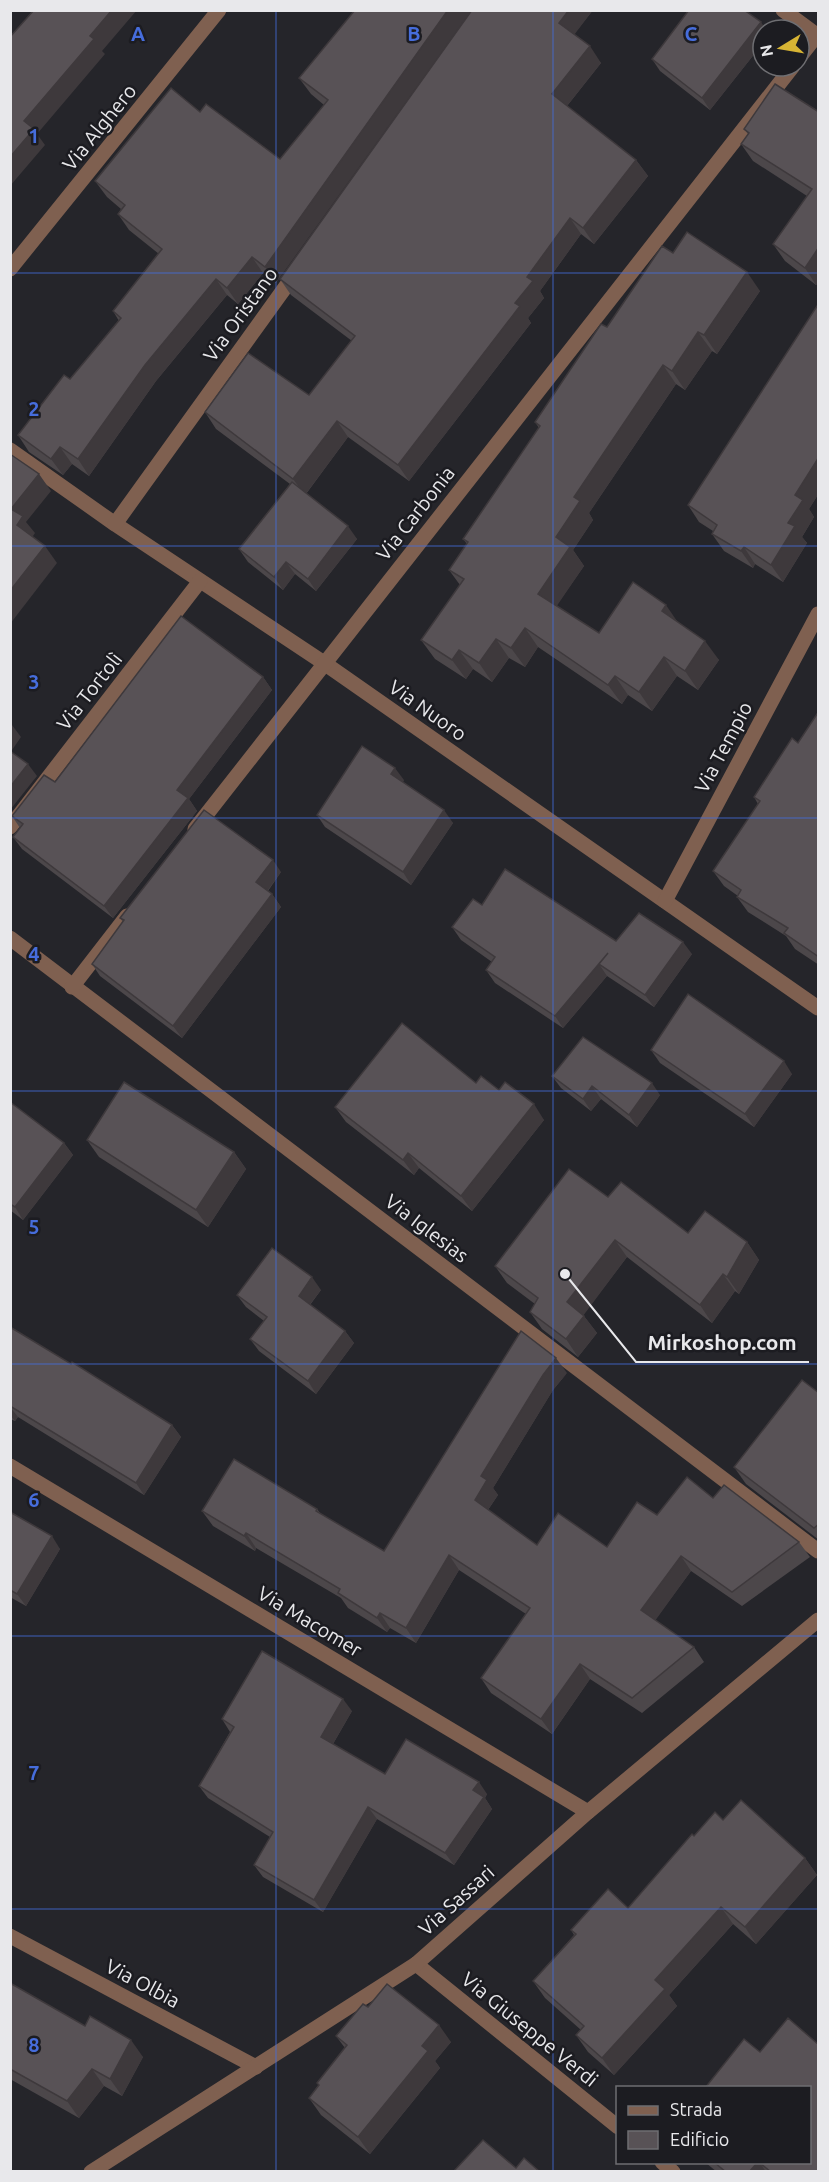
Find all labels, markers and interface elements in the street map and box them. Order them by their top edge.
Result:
north arrow [751,18,811,78]
text: A [131,22,145,45]
text: B [407,22,421,45]
text: C [685,22,698,45]
text: N [756,43,776,58]
street label: Via Alghero [57,79,141,175]
text: 1 [28,124,40,147]
street label: Via Oristano [198,262,282,366]
text: 2 [28,397,40,420]
street label: Via Carbonia [371,461,459,565]
street label: Via Tortolì [52,648,126,734]
text: 3 [28,670,40,693]
street label: Via Nuoro [385,675,471,745]
street label: Via Tempio [689,698,757,796]
text: 4 [28,942,40,965]
street label: Via Iglesias [381,1189,473,1267]
text: 5 [28,1215,40,1238]
callout: Mirkoshop.com [636,1323,809,1362]
text: Mirkoshop.com [647,1330,797,1354]
text: 6 [28,1488,40,1511]
street label: Via Macomer [254,1581,367,1661]
text: 7 [28,1761,40,1784]
street label: Via Sassari [413,1860,499,1940]
street label: Via Olbia [102,1954,184,2012]
street label: Via Giuseppe Verdi [457,1967,603,2091]
text: 8 [28,2033,40,2056]
legend [616,2086,811,2164]
text: Strada [670,2099,722,2119]
text: Edificio [670,2129,729,2149]

